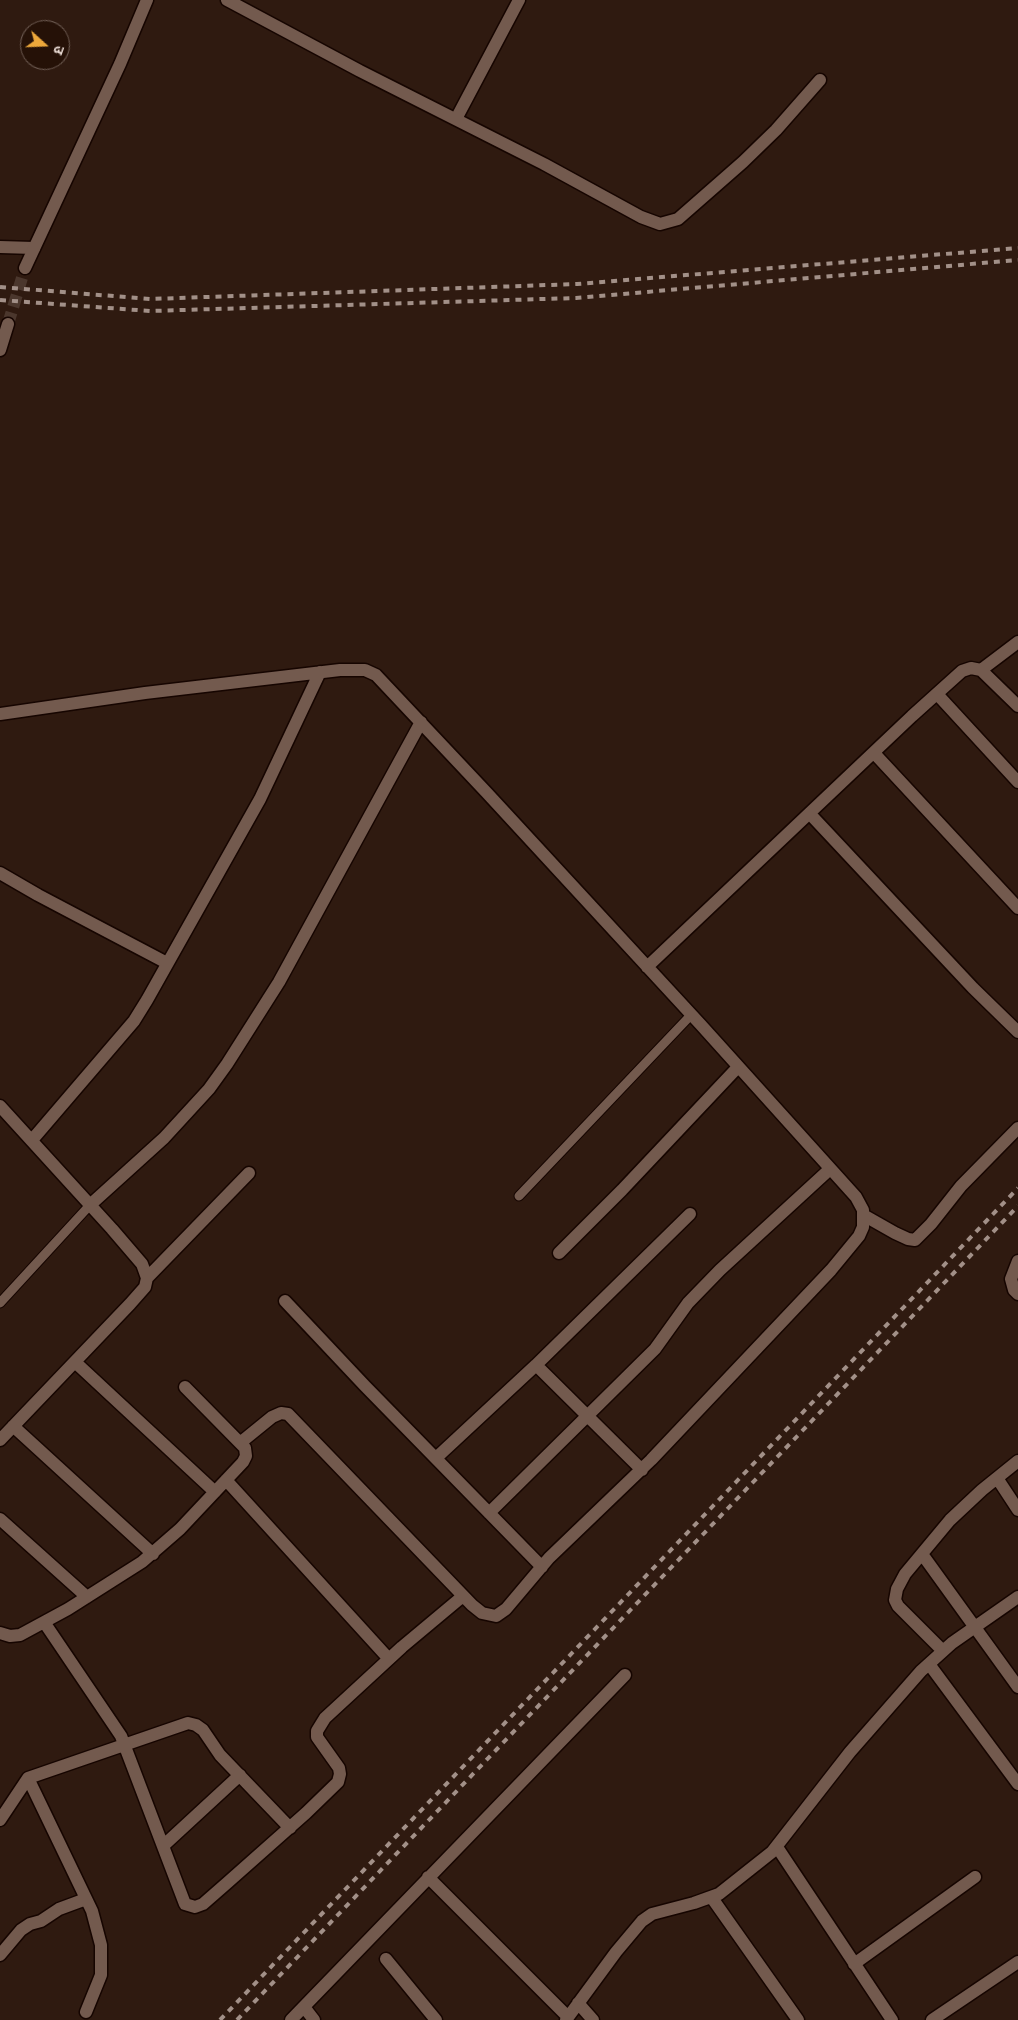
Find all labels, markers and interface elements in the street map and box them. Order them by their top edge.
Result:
north arrow [20,20,70,70]
text: उ [49,43,68,57]

